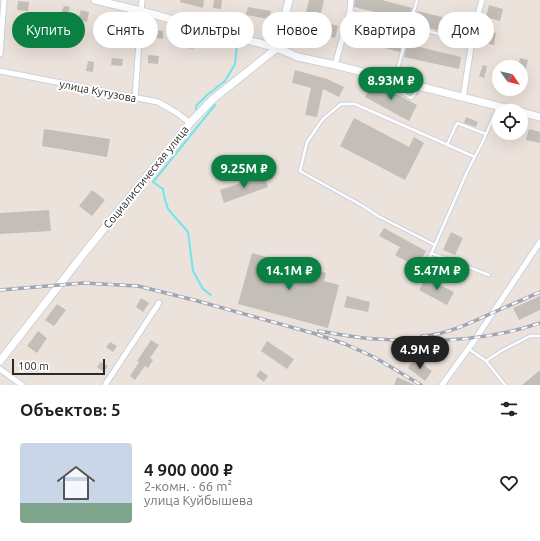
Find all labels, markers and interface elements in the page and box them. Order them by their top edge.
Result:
chip: Купить [12,12,85,48]
chip: Снять [93,12,158,48]
chip: Фильтры [166,12,254,48]
chip: Новое [262,12,332,48]
chip: Квартира [340,12,430,48]
chip: Дом [438,12,494,48]
north arrow [492,60,528,96]
map controls [492,60,528,140]
pin: 8.93M ₽ [354,67,428,101]
text: 8.93M ₽ [367,73,415,87]
street label: улица Кутузова [58,78,138,104]
button: locate [492,104,528,140]
street label: Социалистическая улица [101,123,191,231]
pin: 9.25M ₽ [207,155,281,189]
text: 9.25M ₽ [220,161,268,175]
pin: 14.1M ₽ [252,257,326,291]
pin: 5.47M ₽ [400,257,474,291]
text: 14.1M ₽ [265,263,313,277]
text: 5.47M ₽ [413,263,461,277]
pin: 4.9M ₽ [387,336,453,370]
text: 4.9M ₽ [400,342,440,356]
scale bar [12,357,105,376]
text: 100 m [18,360,49,372]
icon: filters [498,398,520,420]
text: Объектов: 5 [20,400,120,419]
icon: home [52,459,100,507]
text: 4 900 000 ₽ [144,460,233,479]
icon: heart [498,472,520,494]
text: 2-комн. · 66 m² [144,479,232,493]
text: улица Куйбышева [144,493,253,507]

